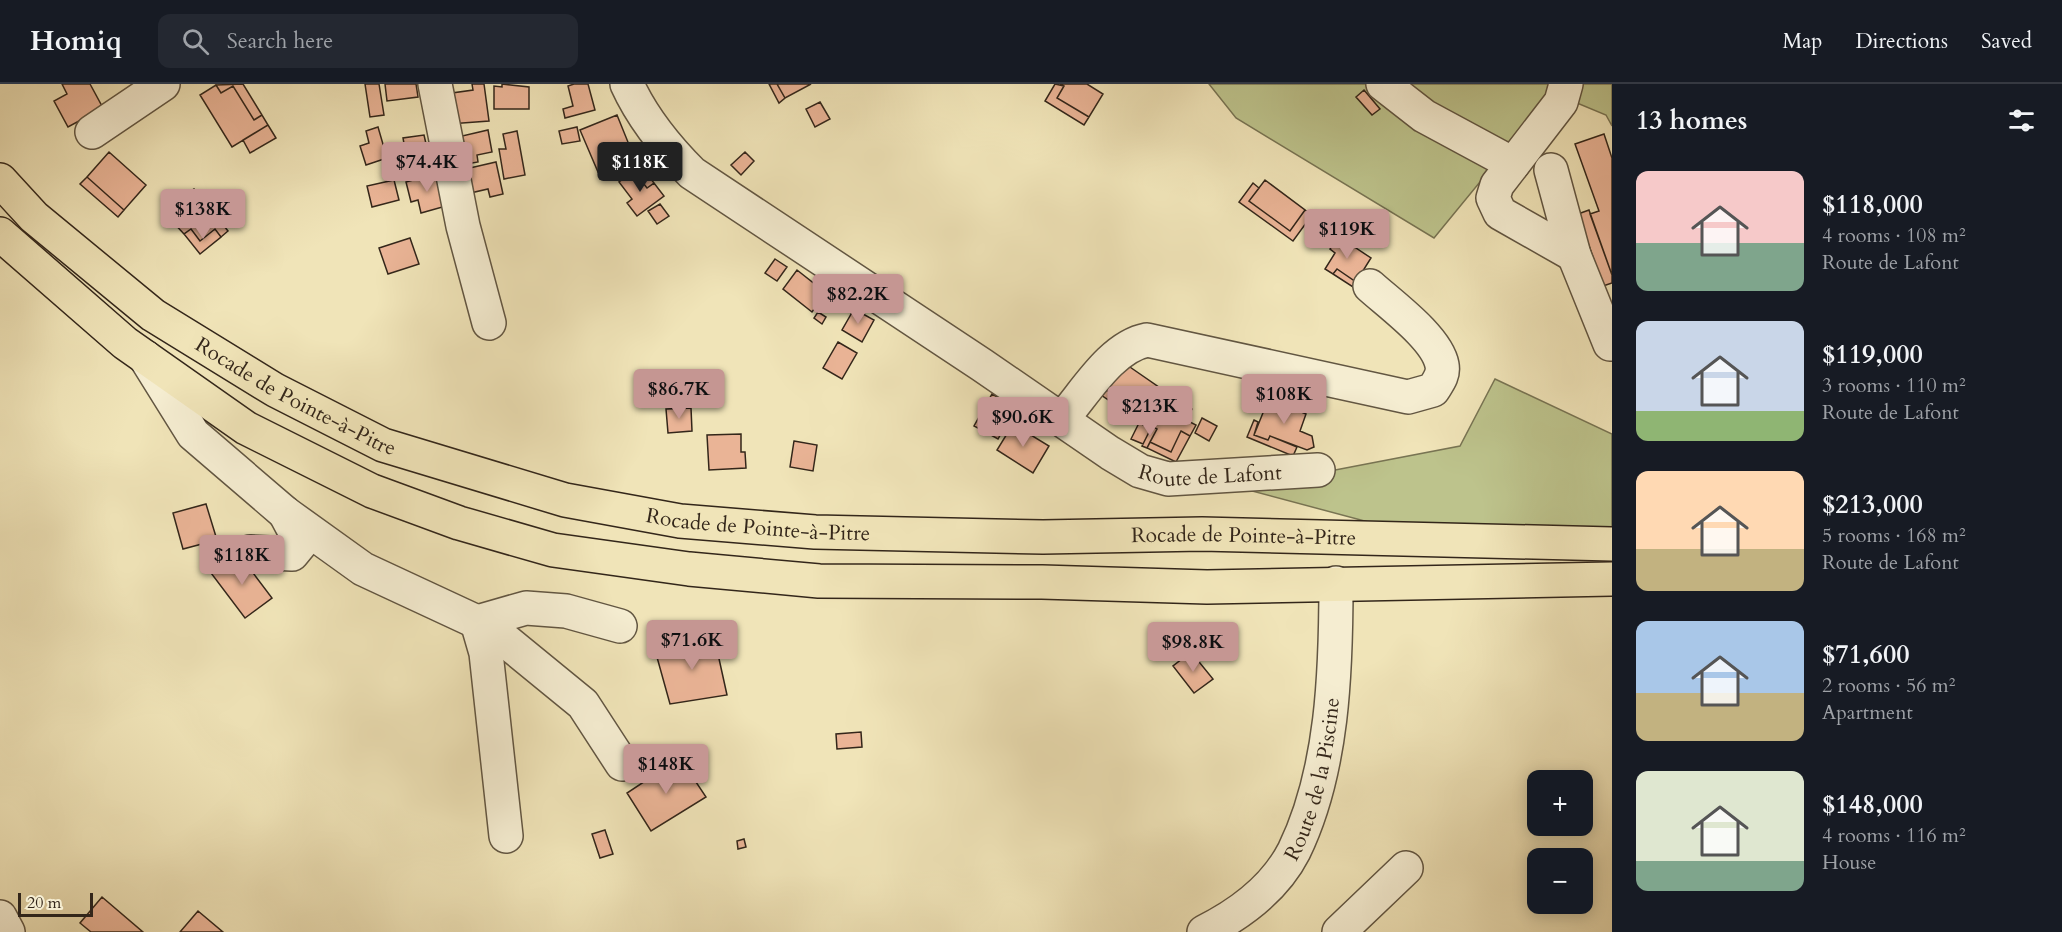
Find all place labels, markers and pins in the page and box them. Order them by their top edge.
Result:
pin: $74.4K [378,142,476,193]
pin: $118K [598,142,682,193]
pin: $138K [161,189,245,240]
pin: $119K [1305,209,1389,260]
pin: $82.2K [809,274,907,325]
pin: $86.7K [630,369,728,420]
pin: $108K [1242,374,1326,425]
pin: $213K [1108,386,1192,437]
pin: $90.6K [974,397,1072,448]
pin: $118K [200,535,284,586]
pin: $71.6K [643,620,741,671]
pin: $98.8K [1144,622,1242,673]
pin: $148K [624,744,708,795]

